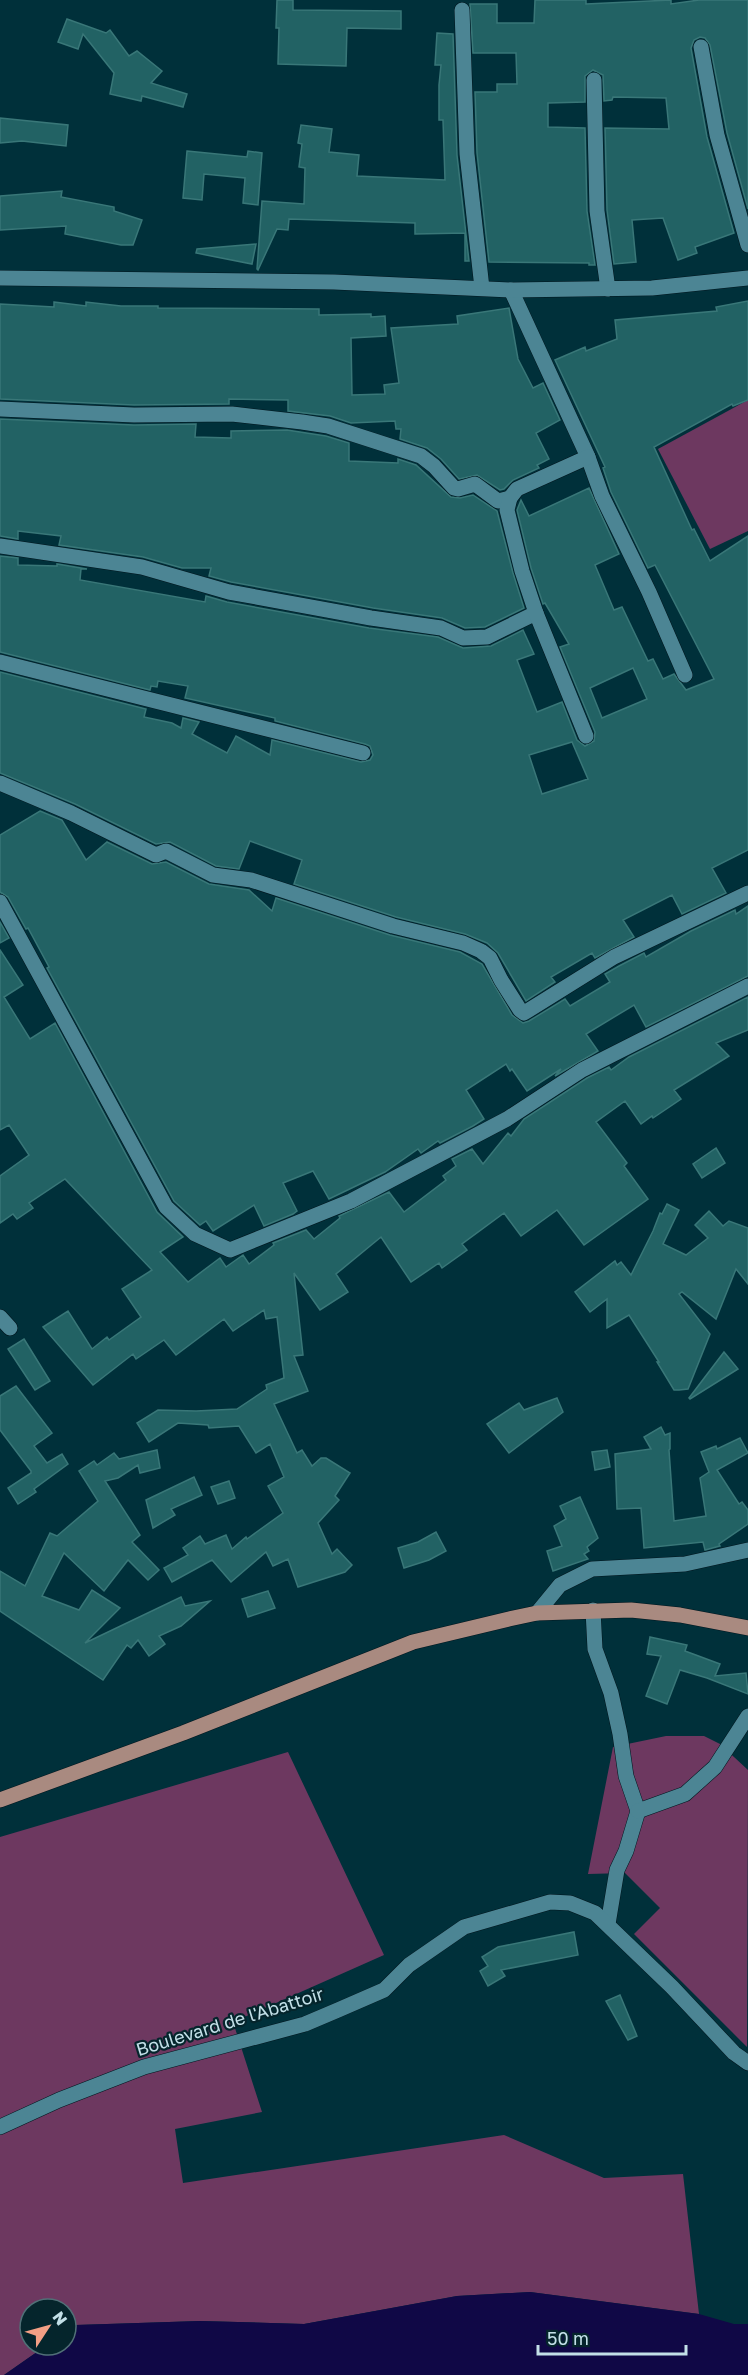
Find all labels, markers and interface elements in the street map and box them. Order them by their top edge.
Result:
street label: Boulevard de l'Abattoir [133,1982,326,2060]
north arrow [18,2297,78,2357]
text: N [48,2307,72,2329]
scale bar [538,2318,686,2356]
text: 50 m [547,2327,589,2349]

